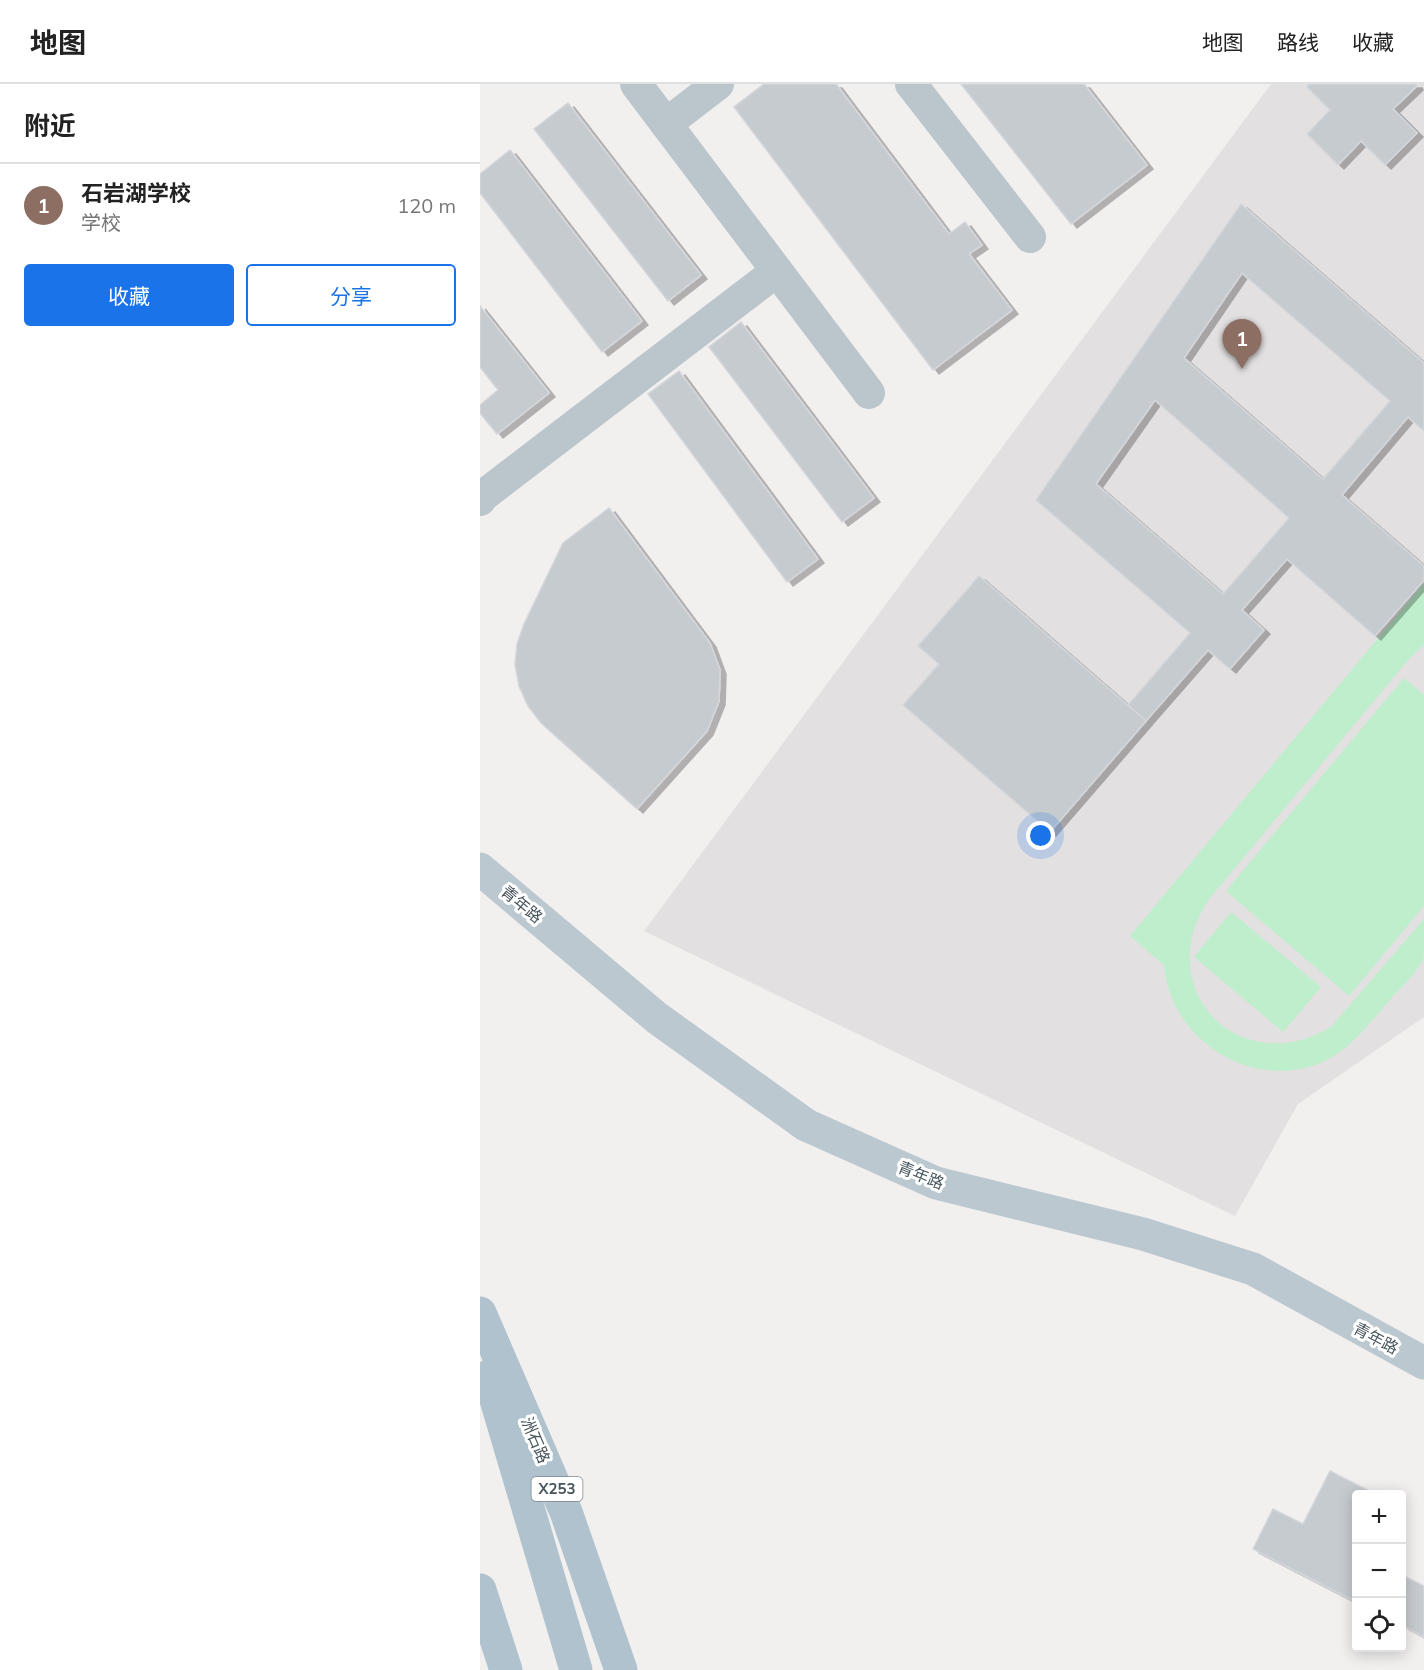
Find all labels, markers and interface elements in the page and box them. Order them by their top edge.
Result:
text: 地图 [30,25,86,60]
text: 地图 [1202,29,1244,55]
text: 路线 [1277,29,1319,55]
text: 收藏 [1352,29,1394,55]
text: 附近 [24,109,76,142]
text: 石岩湖学校 [81,179,191,207]
text: 1 [38,193,50,218]
text: 120 m [397,193,456,218]
text: 学校 [81,210,121,235]
button: 收藏 [24,264,234,326]
button: 分享 [246,264,456,326]
pin: 1 [1222,320,1262,369]
your location [1026,821,1055,850]
street label: 青年路 [497,881,547,927]
street label: 青年路 [895,1157,947,1193]
street label: 青年路 [1350,1318,1402,1358]
street label: 洲石路 [517,1414,555,1466]
road number: X253 [532,1477,583,1501]
map controls [1352,1490,1406,1652]
button: + [1352,1490,1406,1544]
button: − [1352,1544,1406,1598]
button: locate [1352,1598,1406,1652]

